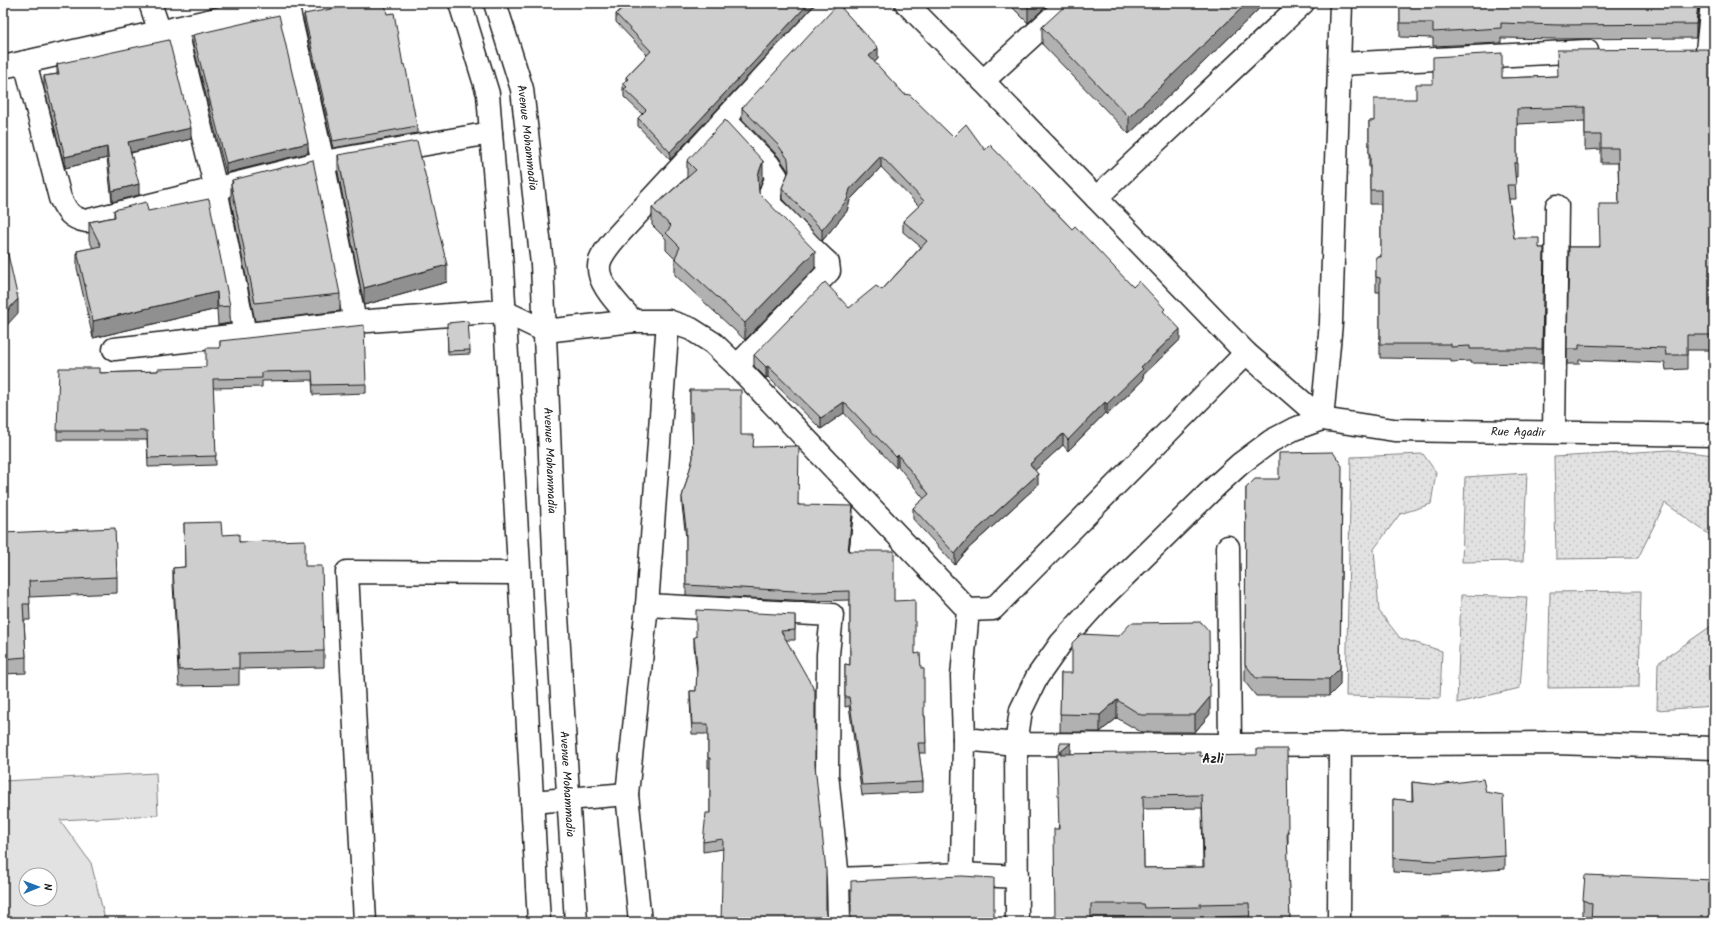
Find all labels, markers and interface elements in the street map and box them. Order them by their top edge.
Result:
street label: Avenue Mohammadia [511,82,543,192]
street label: Avenue Mohammadia [538,407,561,514]
street label: Rue Agadir [1491,423,1546,442]
street label: Avenue Mohammadia [554,730,580,838]
district label: Azli [1202,749,1224,770]
north arrow [18,867,58,907]
text: N [38,883,56,891]

